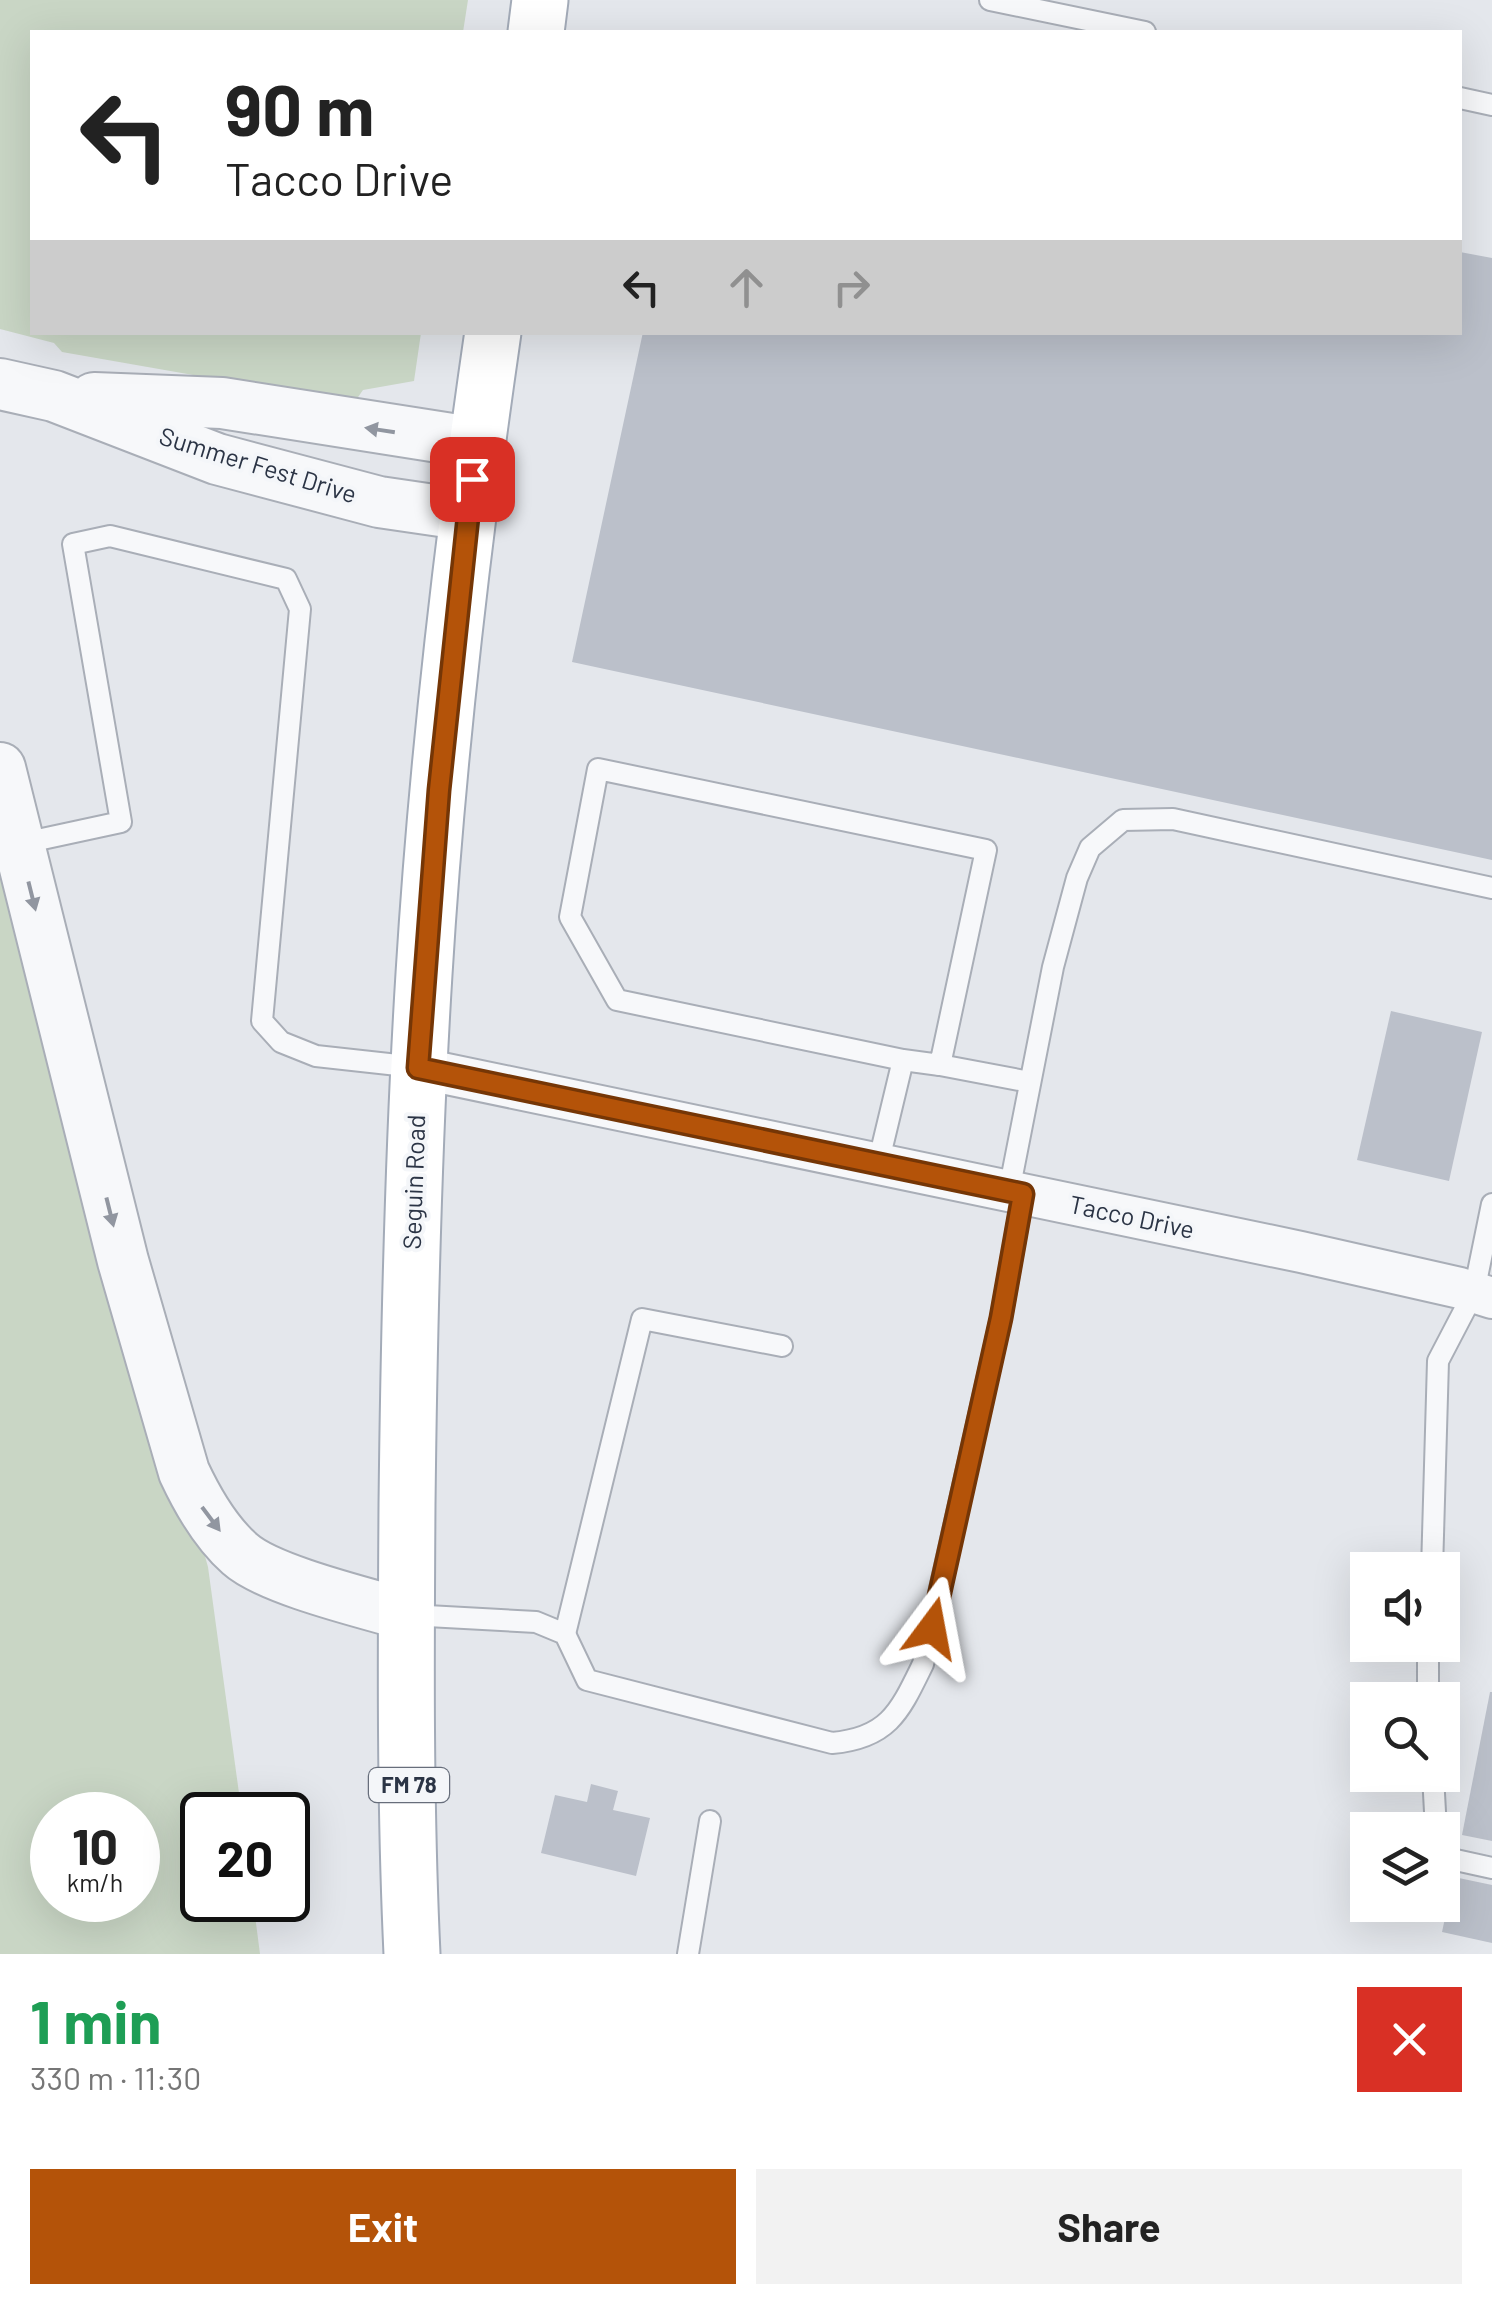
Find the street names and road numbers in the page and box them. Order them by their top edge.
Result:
street label: Summer Fest Drive [156,420,361,508]
street label: Seguin Road [396,1114,430,1250]
street label: Tacco Drive [1067,1188,1197,1244]
road number: FM 78 [369,1768,449,1802]

